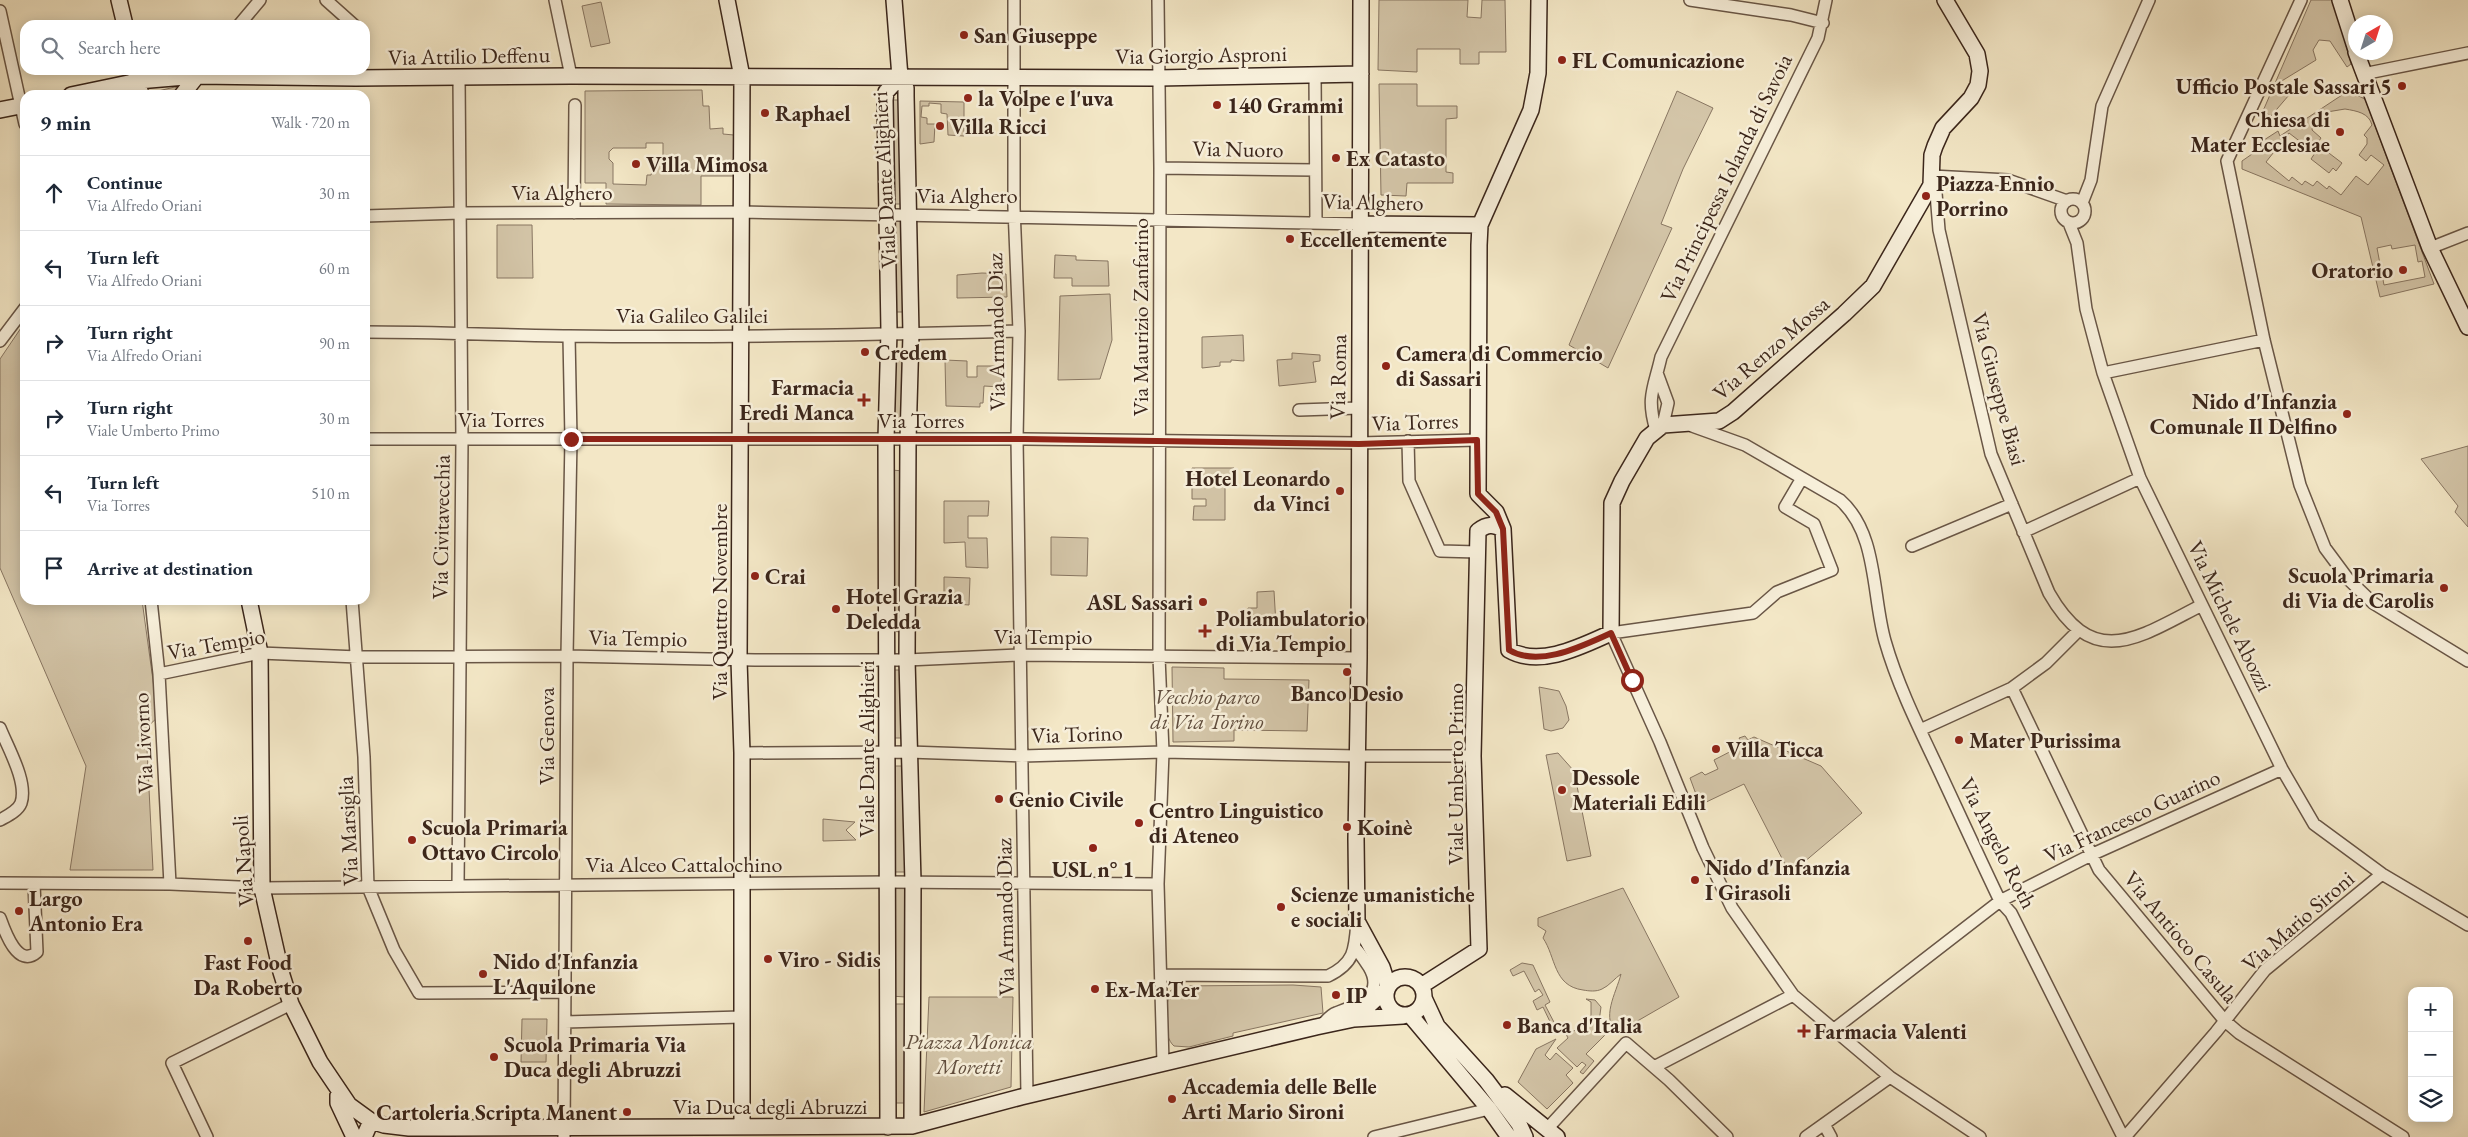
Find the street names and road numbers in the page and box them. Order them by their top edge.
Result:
street label: Via Giorgio Asproni [1115,39,1287,71]
street label: Via Attilio Deffenu [388,40,551,72]
street label: Via Principessa Iolanda di Savoia [1653,49,1799,307]
street label: Viale Dante Alighieri [865,91,903,269]
street label: Via Nuoro [1192,134,1284,164]
street label: Via Alghero [511,178,613,207]
street label: Via Alghero [916,181,1018,210]
street label: Via Alghero [1322,187,1424,217]
street label: Via Maurizio Zanfarino [1126,218,1155,416]
street label: Via Armando Diaz [980,252,1012,411]
street label: Via Renzo Mossa [1707,289,1836,407]
street label: Via Galileo Galilei [616,301,768,330]
street label: Via Giuseppe Biasi [1965,309,2033,469]
street label: Via Roma [1323,334,1353,420]
street label: Via Torres [458,405,544,434]
street label: Via Torres [878,406,964,435]
street label: Via Torres [1371,406,1459,438]
street label: Via Civitavecchia [425,454,457,600]
street label: Via Quattro Novembre [705,503,734,700]
street label: Via Michele Abozzi [2181,536,2279,696]
street label: Via Tempio [165,621,267,667]
street label: Via Tempio [994,622,1092,651]
street label: Via Tempio [588,623,688,653]
street label: Viale Dante Alighieri [852,660,881,838]
street label: Viale Umberto Primo [1441,683,1470,865]
street label: Via Genova [532,687,561,785]
street label: Via Livorno [126,692,160,794]
street label: Via Torino [1031,718,1123,750]
street label: Via Francesco Guarino [2039,762,2225,870]
street label: Via Angelo Roth [1953,773,2043,913]
street label: Via Marsiglia [331,775,365,887]
street label: Via Napoli [225,814,261,908]
street label: Via Armando Diaz [989,837,1021,996]
street label: Via Alceo Cattalochino [586,850,783,879]
street label: Via Mario Sironi [2236,864,2360,978]
street label: Via Antioco Casula [2117,865,2245,1009]
street label: Via Duca degli Abruzzi [673,1092,867,1121]

